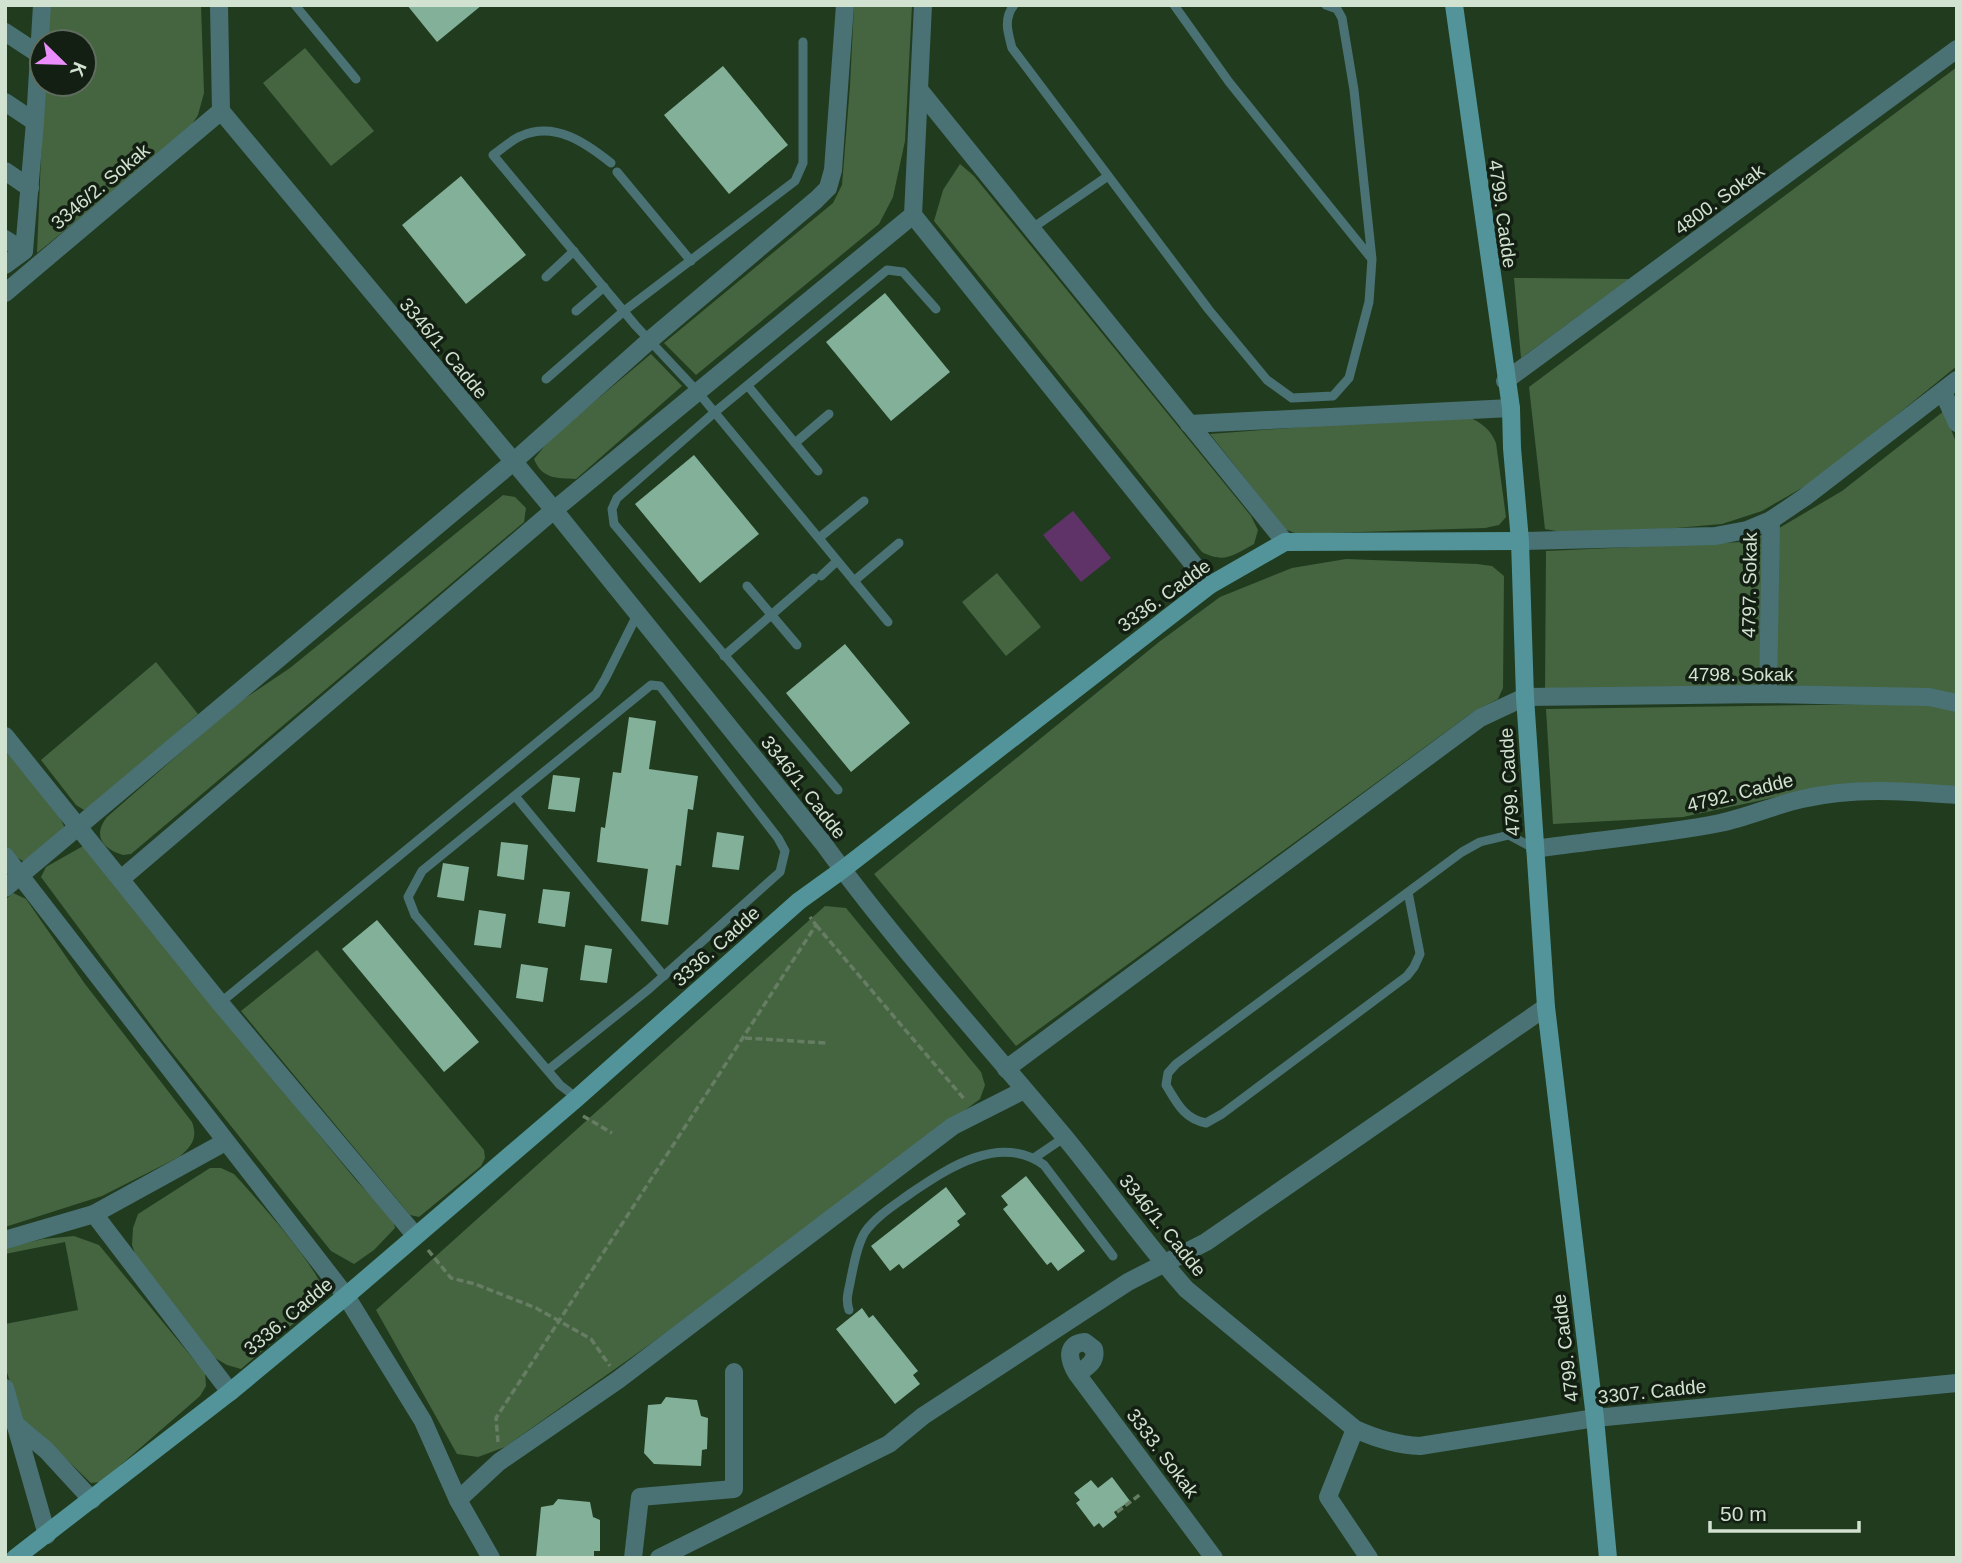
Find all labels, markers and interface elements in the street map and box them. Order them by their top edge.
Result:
north arrow [28,28,98,98]
text: K [66,59,91,80]
street label: 3346/2. Sokak [47,139,154,233]
street label: 4799. Cadde [1485,159,1520,269]
street label: 4800. Sokak [1670,160,1769,239]
street label: 3346/1. Cadde [396,294,492,403]
street label: 4797. Sokak [1738,532,1761,638]
street label: 3336. Cadde [1114,555,1214,636]
street label: 4798. Sokak [1688,664,1794,685]
street label: 4799. Cadde [1495,727,1524,837]
street label: 3346/1. Cadde [757,732,850,843]
street label: 4792. Cadde [1685,769,1795,816]
street label: 3336. Cadde [669,902,764,991]
street label: 3346/1. Cadde [1115,1170,1210,1280]
street label: 3336. Cadde [240,1273,337,1359]
street label: 4799. Cadde [1548,1293,1583,1403]
street label: 3307. Cadde [1597,1375,1707,1408]
street label: 3333. Sokak [1122,1405,1203,1502]
scale bar [1710,1490,1859,1534]
text: 50 m [1720,1502,1767,1525]

